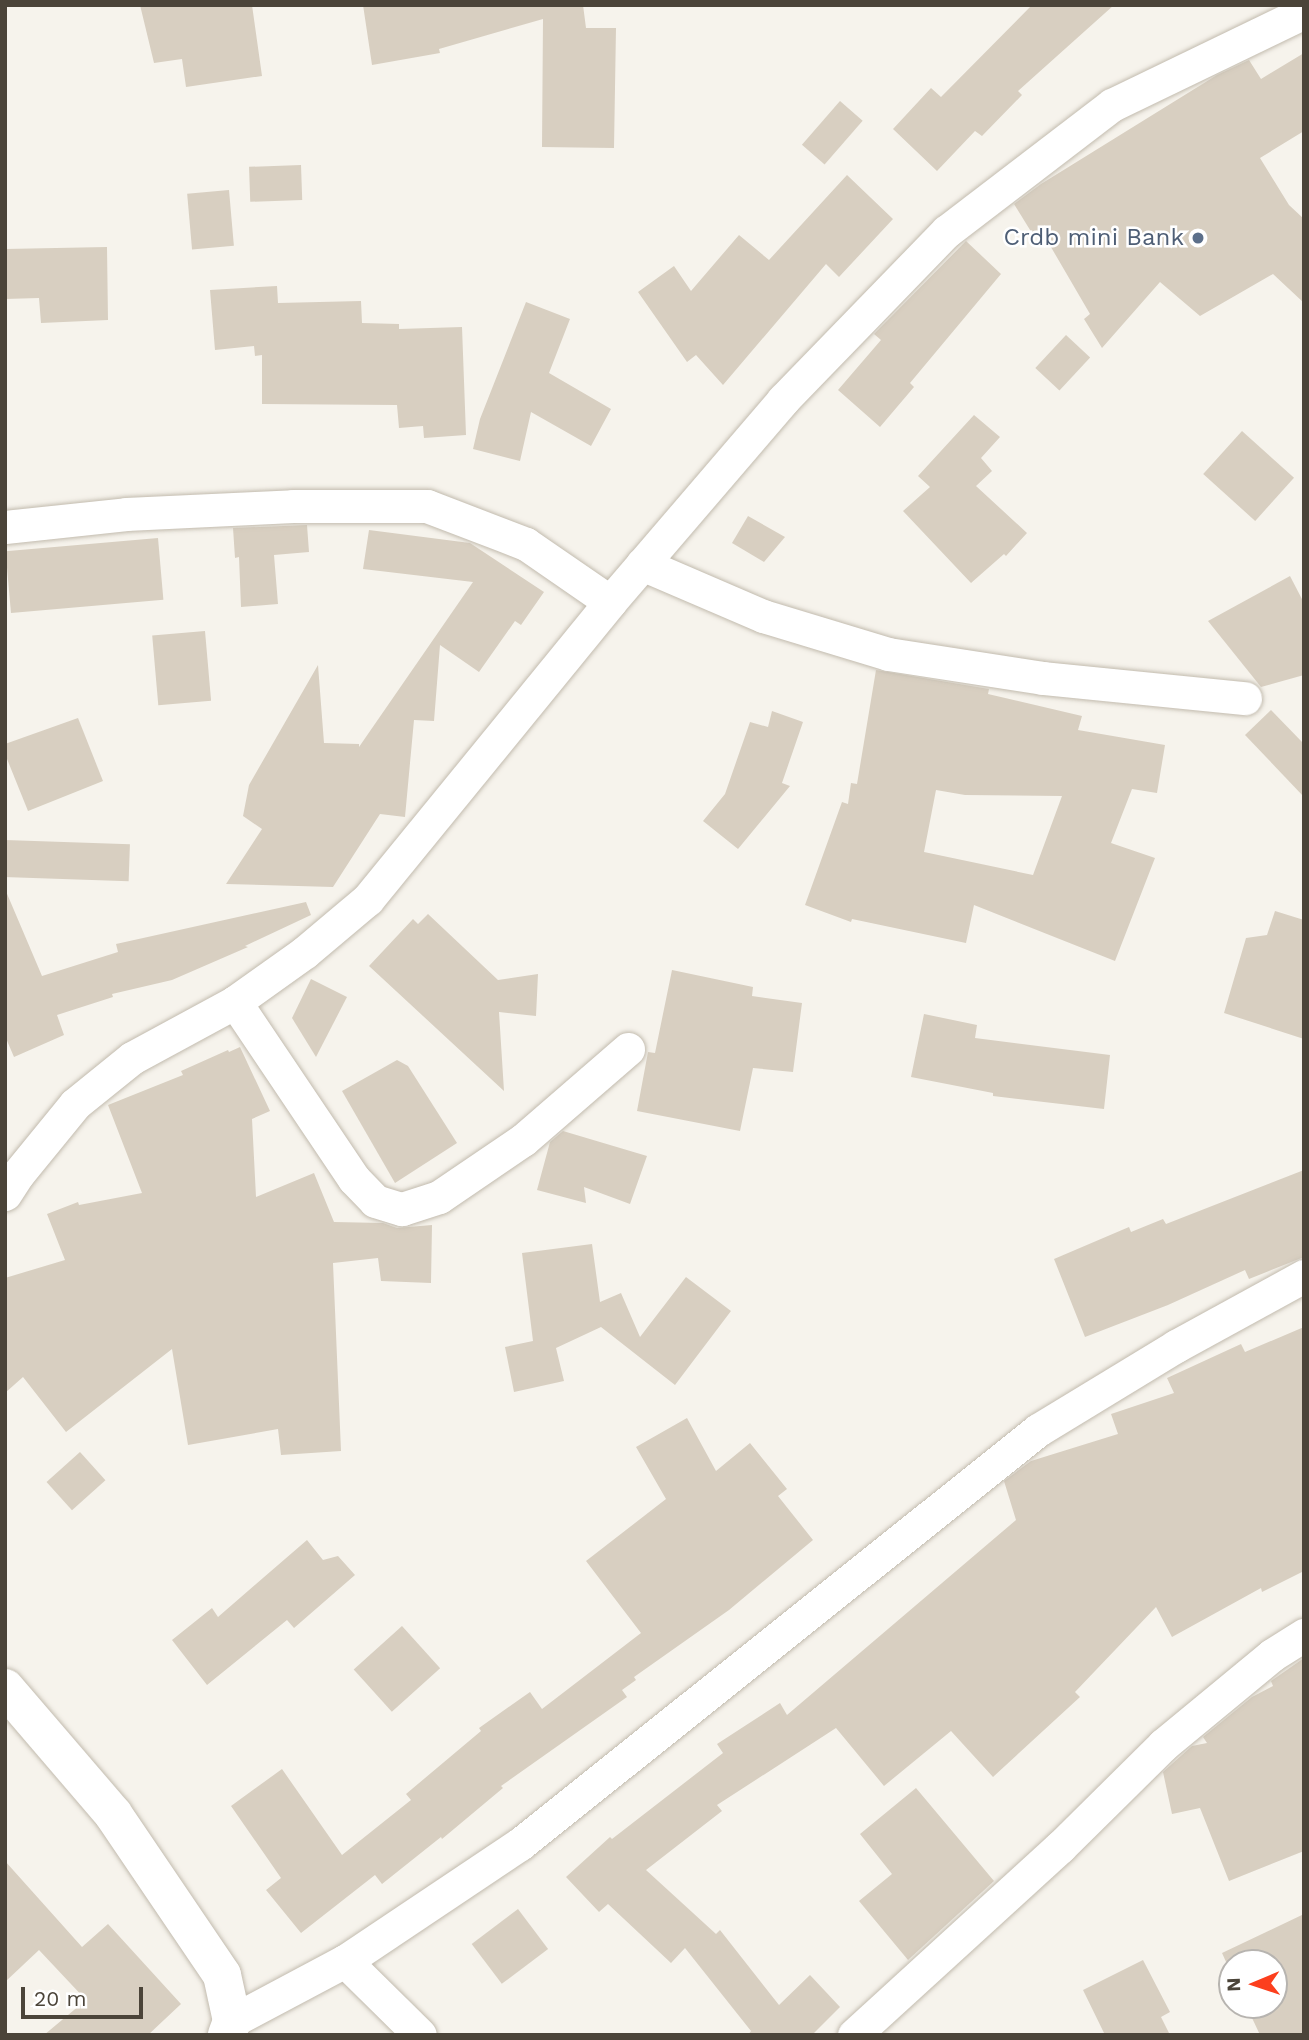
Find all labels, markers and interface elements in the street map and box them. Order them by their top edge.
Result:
place label: Crdb mini Bank [1003,224,1184,252]
marker: Crdb mini Bank [1190,230,1206,246]
north arrow [1218,1949,1288,2019]
scale bar [24,1974,147,2018]
text: N [1222,1977,1245,1992]
text: 20 m [34,1986,86,2011]

